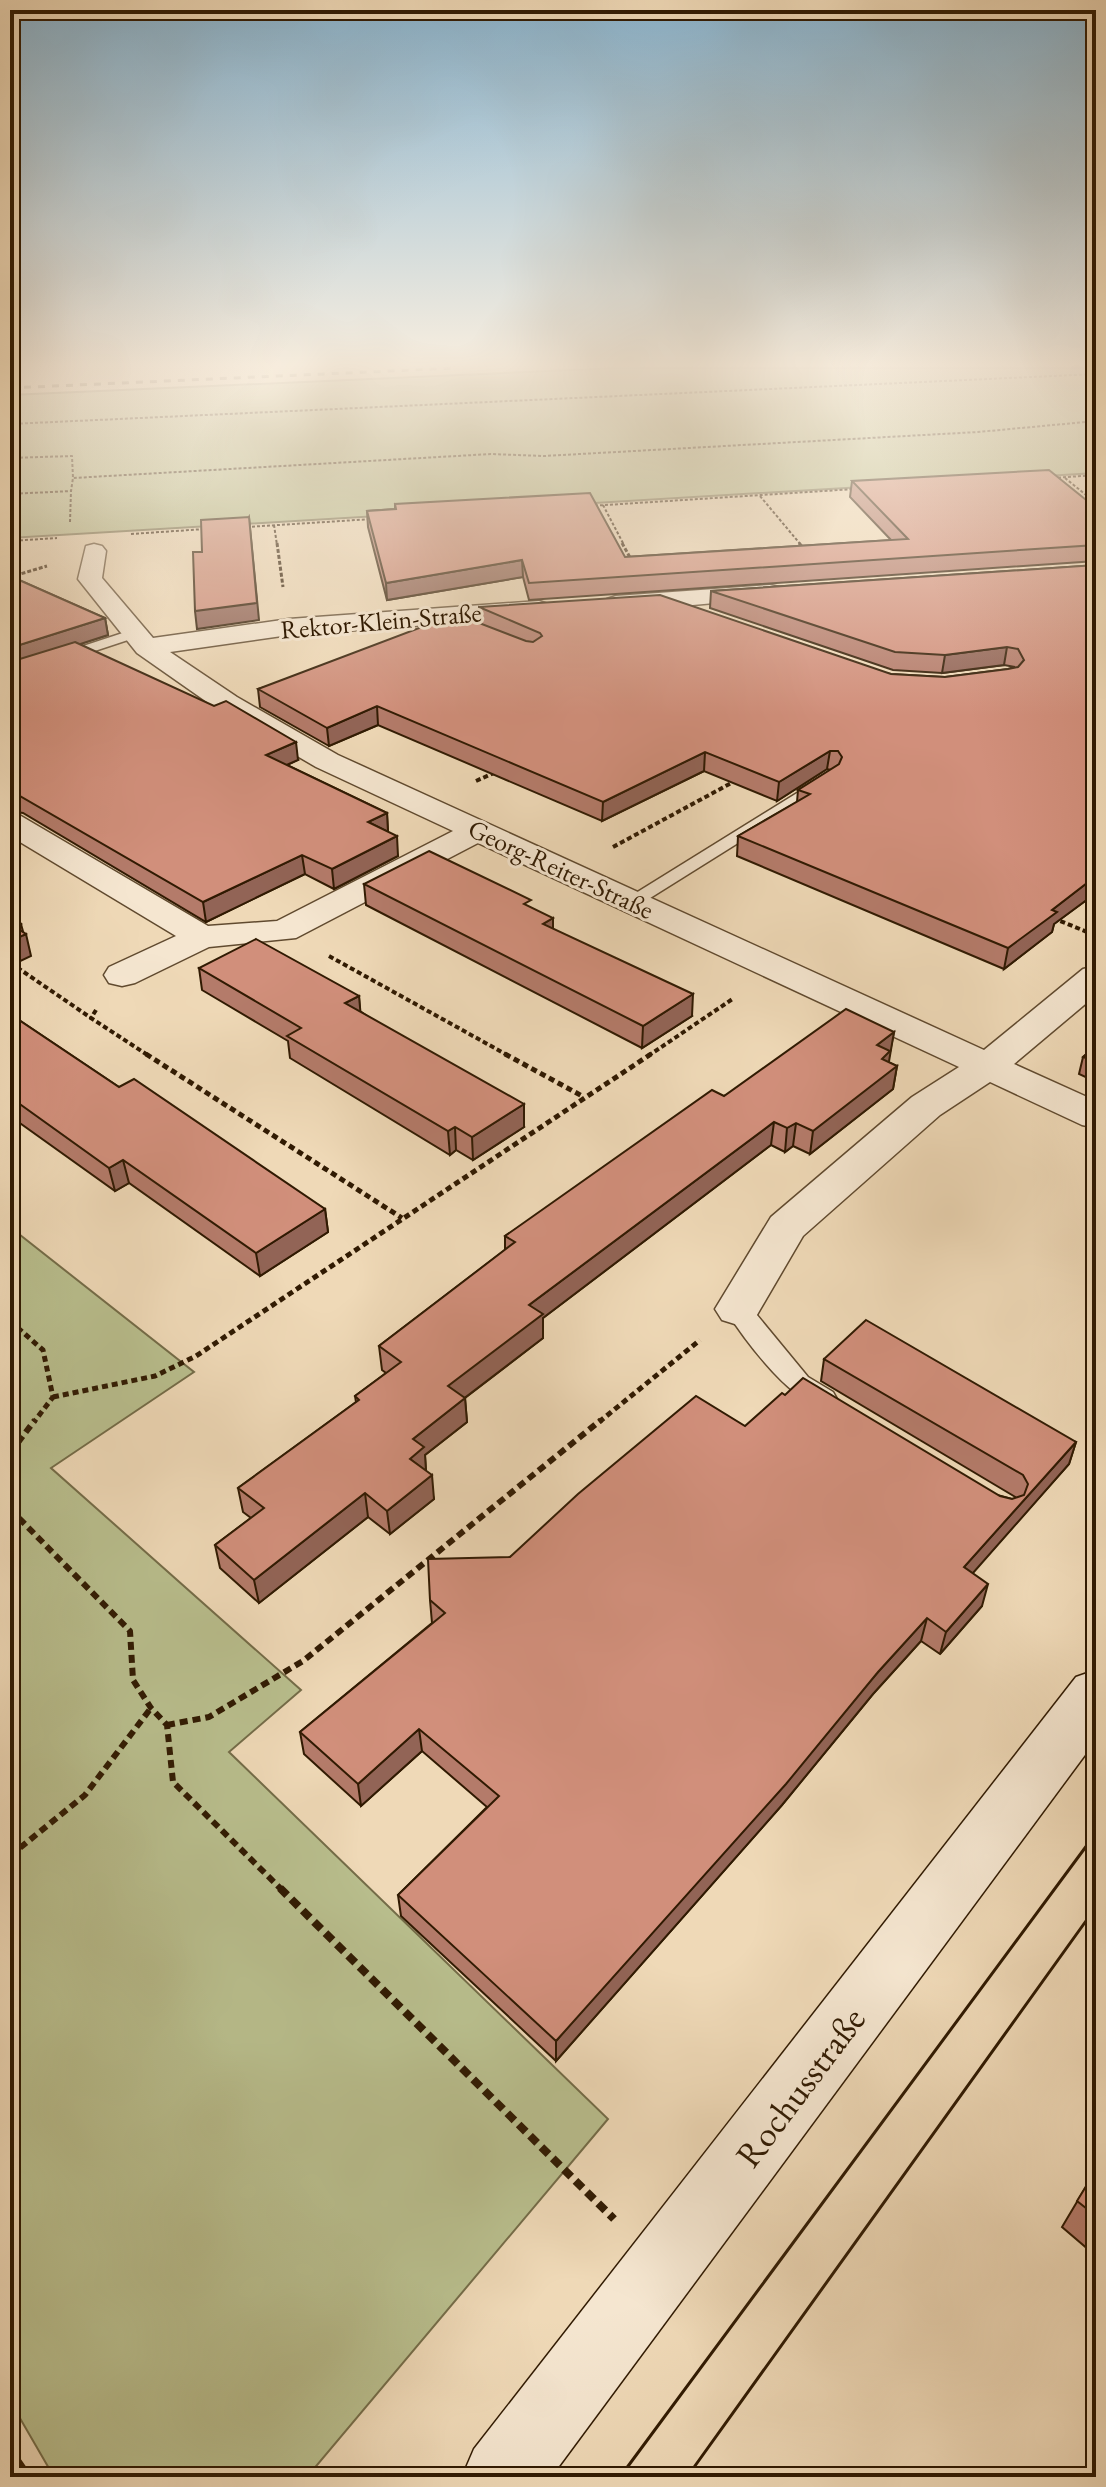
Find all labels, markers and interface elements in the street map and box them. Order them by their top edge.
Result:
street label: Rektor-Klein-Straße [279,595,483,647]
street label: Georg-Reiter-Straße [463,811,659,927]
street label: Rochusstraße [724,1997,876,2177]

